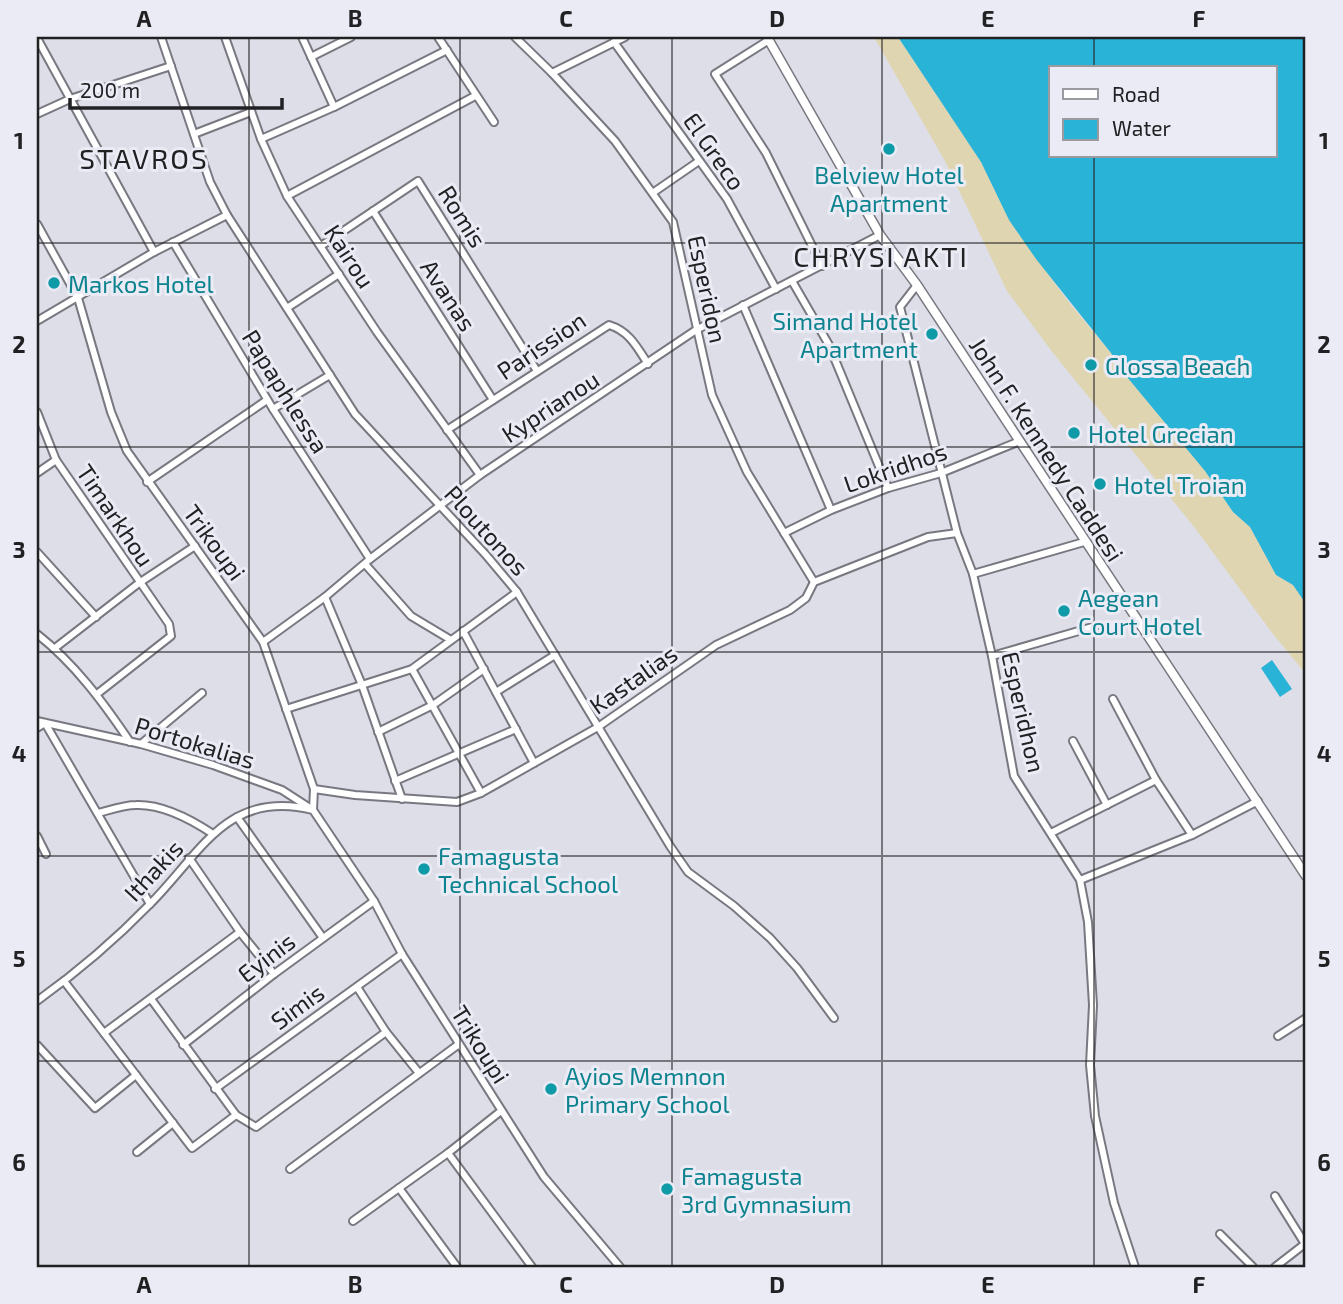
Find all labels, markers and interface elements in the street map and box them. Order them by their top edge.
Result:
text: A [136,4,152,32]
text: B [348,4,362,32]
text: C [559,4,573,32]
text: D [769,4,785,32]
text: E [981,4,995,32]
text: F [1193,4,1206,32]
scale bar [70,66,282,110]
legend [1049,66,1276,158]
text: 200 m [80,77,140,102]
text: Road [1112,81,1160,106]
street label: El Greco [678,107,752,195]
text: Water [1112,115,1171,140]
text: 1 [14,126,24,154]
text: 1 [1319,126,1329,154]
district label: STAVROS [79,141,209,175]
marker: Belview Hotel Apartment [881,141,897,157]
place label: Belview Hotel Apartment [814,160,964,217]
street label: Romis [433,180,493,252]
street label: Kairou [319,219,381,293]
street label: Esperidon [682,233,734,345]
district label: CHRYSI AKTI [793,239,969,273]
street label: Avanas [415,254,483,336]
place label: Markos Hotel [68,269,214,298]
marker: Markos Hotel [46,275,62,291]
street label: Parission [491,305,591,385]
place label: Simand Hotel Apartment [773,306,918,363]
street label: Papaphlessa [237,324,335,458]
marker: Simand Hotel Apartment [924,326,940,342]
text: 2 [12,330,26,358]
text: 2 [1317,330,1331,358]
street label: John F. Kennedy Caddesi [964,332,1130,566]
place label: Glossa Beach [1105,351,1250,380]
marker: Glossa Beach [1083,357,1099,373]
street label: Kyprianou [496,364,604,448]
place label: Hotel Grecian [1088,419,1234,448]
marker: Hotel Grecian [1066,425,1082,441]
street label: Lokridhos [840,436,950,498]
street label: Timarkhou [71,458,161,572]
place label: Hotel Troian [1114,470,1245,499]
marker: Hotel Troian [1092,476,1108,492]
street label: Ploutonos [439,479,535,581]
street label: Trikoupi [178,499,252,585]
text: 3 [12,535,26,563]
text: 3 [1317,535,1331,563]
place label: Aegean Court Hotel [1078,583,1202,640]
marker: Aegean Court Hotel [1056,603,1072,619]
street label: Kastalias [584,638,682,720]
street label: Esperidhon [996,649,1052,775]
street label: Portokalias [132,710,258,774]
text: 4 [12,739,26,767]
text: 4 [1317,739,1331,767]
street label: Ithakis [118,833,188,907]
place label: Famagusta Technical School [438,841,618,898]
marker: Famagusta Technical School [416,861,432,877]
street label: Eyinis [232,926,300,988]
text: 5 [13,944,25,972]
text: 5 [1318,944,1330,972]
street label: Simis [265,977,329,1035]
street label: Trikoupi [446,1000,516,1088]
place label: Ayios Memnon Primary School [565,1061,730,1118]
marker: Ayios Memnon Primary School [543,1081,559,1097]
text: 6 [12,1148,26,1176]
text: 6 [1317,1148,1331,1176]
place label: Famagusta 3rd Gymnasium [681,1161,852,1218]
marker: Famagusta 3rd Gymnasium [659,1181,675,1197]
text: A [136,1270,152,1298]
text: B [348,1270,362,1298]
text: C [559,1270,573,1298]
text: D [769,1270,785,1298]
text: E [981,1270,995,1298]
text: F [1193,1270,1206,1298]

